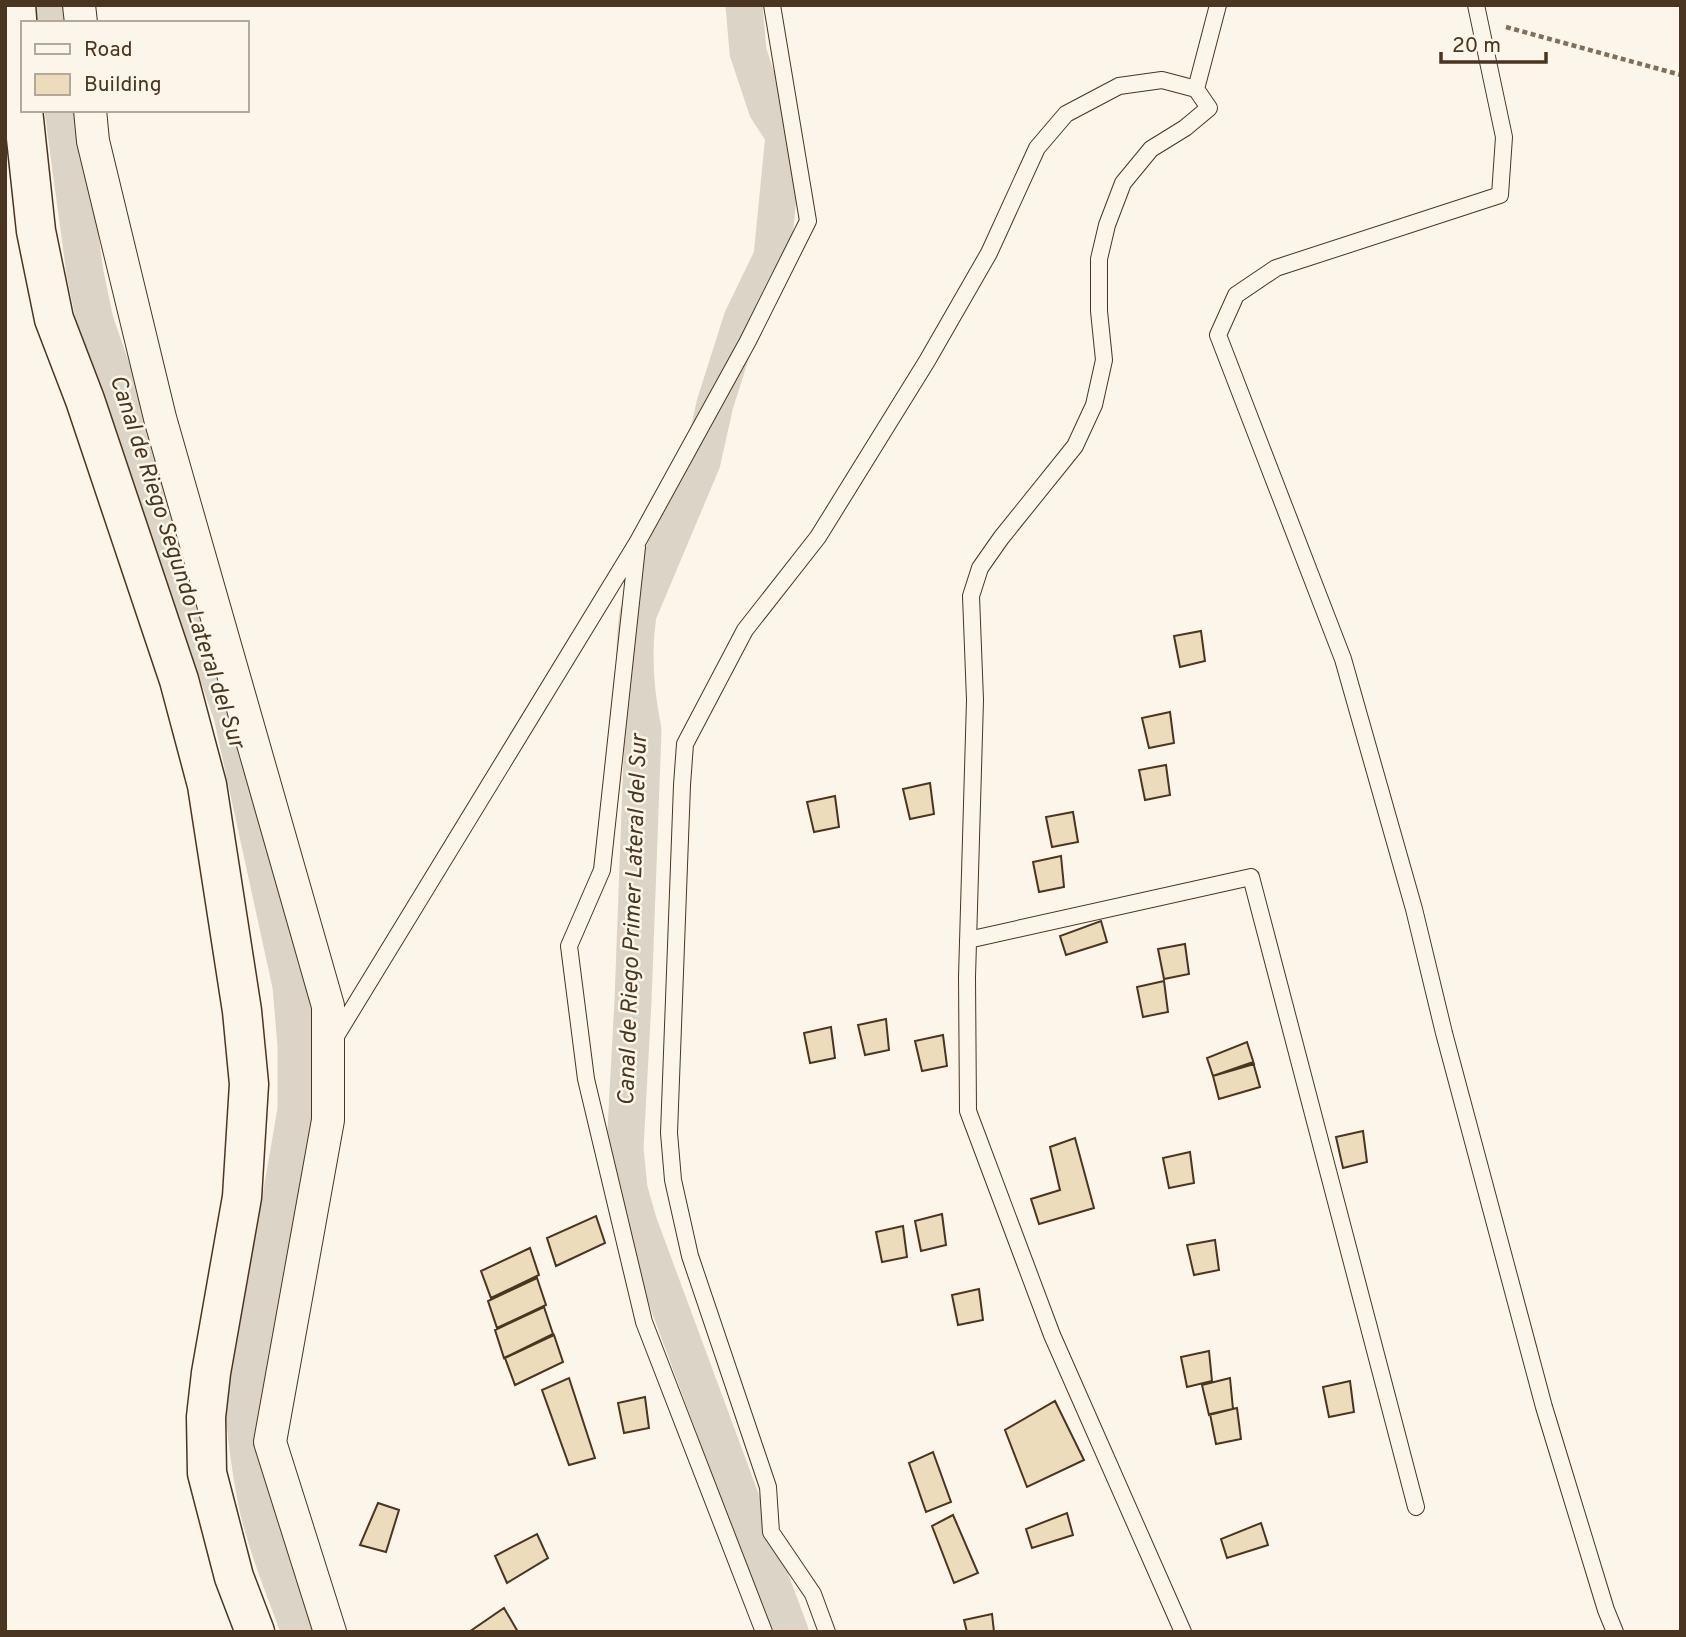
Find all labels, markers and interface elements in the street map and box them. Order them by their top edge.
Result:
legend [21,21,248,112]
scale bar [1441,21,1546,65]
text: 20 m [1452,33,1501,60]
text: Road [84,37,133,64]
text: Building [84,72,162,99]
water label: Canal de Riego Segundo Lateral del Sur [102,372,251,755]
water label: Canal de Riego Primer Lateral del Sur [613,732,655,1106]

